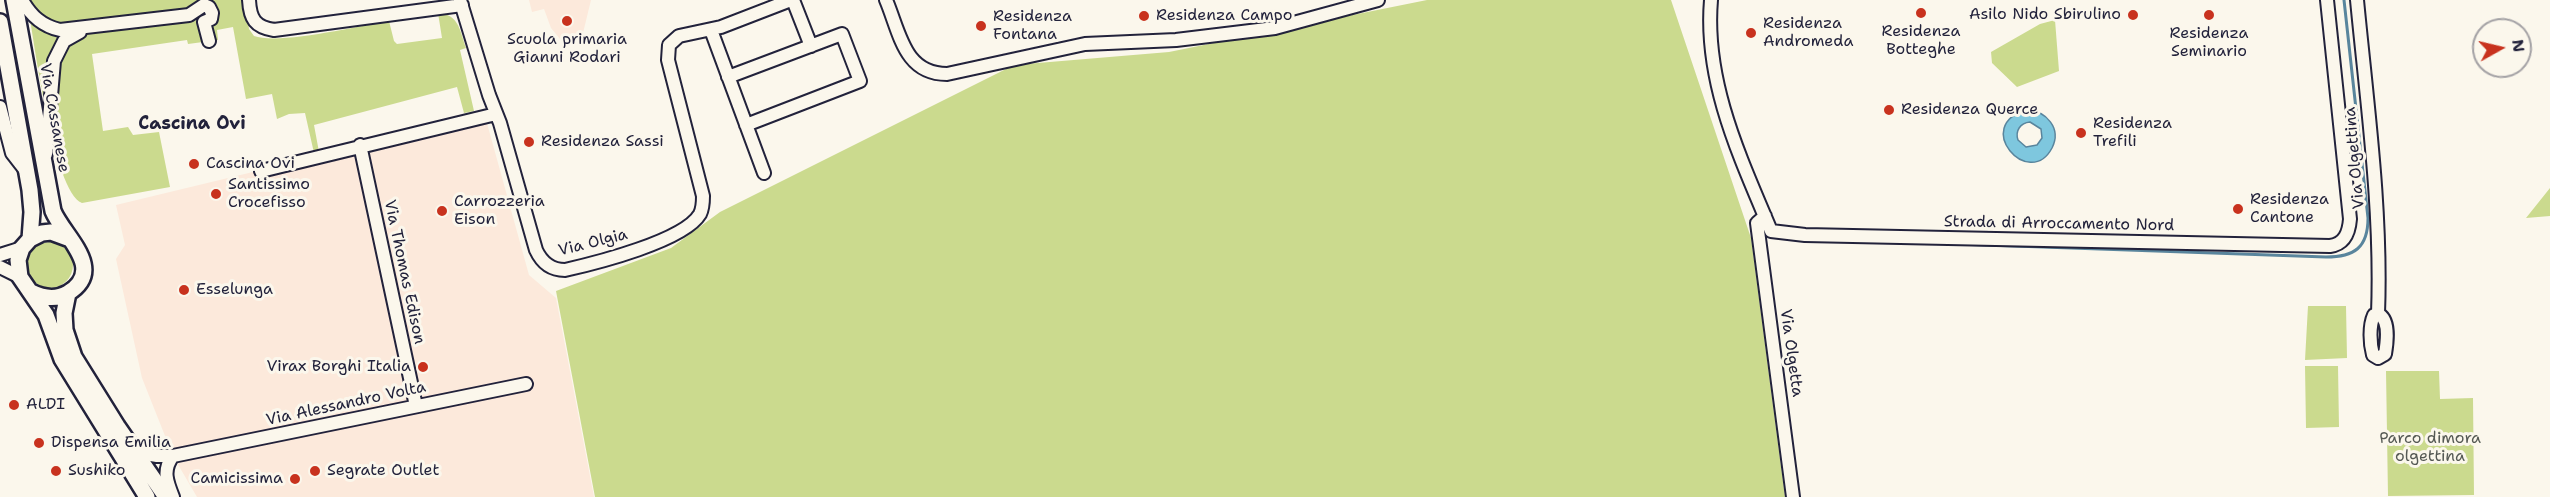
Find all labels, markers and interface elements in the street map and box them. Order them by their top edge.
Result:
place label: Asilo Nido Sbirulino [1969,5,2121,25]
place label: Residenza Campo [1156,6,1292,26]
marker: Residenza Botteghe [1914,6,1928,20]
place label: Residenza Fontana [993,7,1072,45]
marker: Asilo Nido Sbirulino [2126,8,2140,22]
marker: Residenza Seminario [2202,8,2216,22]
marker: Residenza Campo [1137,9,1151,23]
marker: Scuola primaria Gianni Rodari [560,14,574,28]
place label: Residenza Andromeda [1763,14,1853,52]
north arrow [2472,18,2532,78]
marker: Residenza Fontana [974,19,988,33]
place label: Residenza Botteghe [1882,22,1960,60]
place label: Residenza Seminario [2170,24,2248,62]
marker: Residenza Andromeda [1744,26,1758,40]
place label: Scuola primaria Gianni Rodari [507,30,627,68]
text: N [2507,38,2530,53]
street label: Via Cassanese [35,62,73,174]
place label: Residenza Querce [1901,100,2038,120]
marker: Residenza Querce [1882,103,1896,117]
street label: Via Olgettina [2341,106,2369,210]
district label: Cascina Ovi [138,113,246,135]
place label: Residenza Trefili [2093,114,2172,152]
marker: Residenza Trefili [2074,126,2088,140]
place label: Residenza Sassi [541,132,664,152]
marker: Residenza Sassi [522,135,536,149]
place label: Cascina Ovi [206,154,295,174]
marker: Cascina Ovi [187,157,201,171]
place label: Santissimo Crocefisso [228,175,310,213]
marker: Santissimo Crocefisso [209,187,223,201]
place label: Residenza Cantone [2250,190,2329,228]
place label: Carrozzeria Eison [454,192,545,230]
street label: Via Thomas Edison [379,198,429,346]
marker: Residenza Cantone [2231,202,2245,216]
marker: Carrozzeria Eison [435,204,449,218]
street label: Strada di Arroccamento Nord [1944,212,2174,236]
street label: Via Olgia [556,225,630,261]
place label: Esselunga [196,280,273,300]
marker: Esselunga [177,283,191,297]
street label: Via Olgetta [1775,308,1807,398]
place label: Virax Borghi Italia [266,357,411,377]
marker: Virax Borghi Italia [416,360,430,374]
street label: Via Alessandro Volta [264,378,428,430]
place label: ALDI [26,395,65,415]
marker: ALDI [7,398,21,412]
park label: Parco dimora olgettina [2379,429,2481,467]
place label: Dispensa Emilia [51,433,171,453]
marker: Dispensa Emilia [32,436,46,450]
place label: Sushiko [68,461,125,481]
place label: Segrate Outlet [327,461,439,481]
marker: Sushiko [49,464,63,478]
marker: Segrate Outlet [308,464,322,478]
place label: Camicissima [191,469,283,489]
marker: Camicissima [288,472,302,486]

